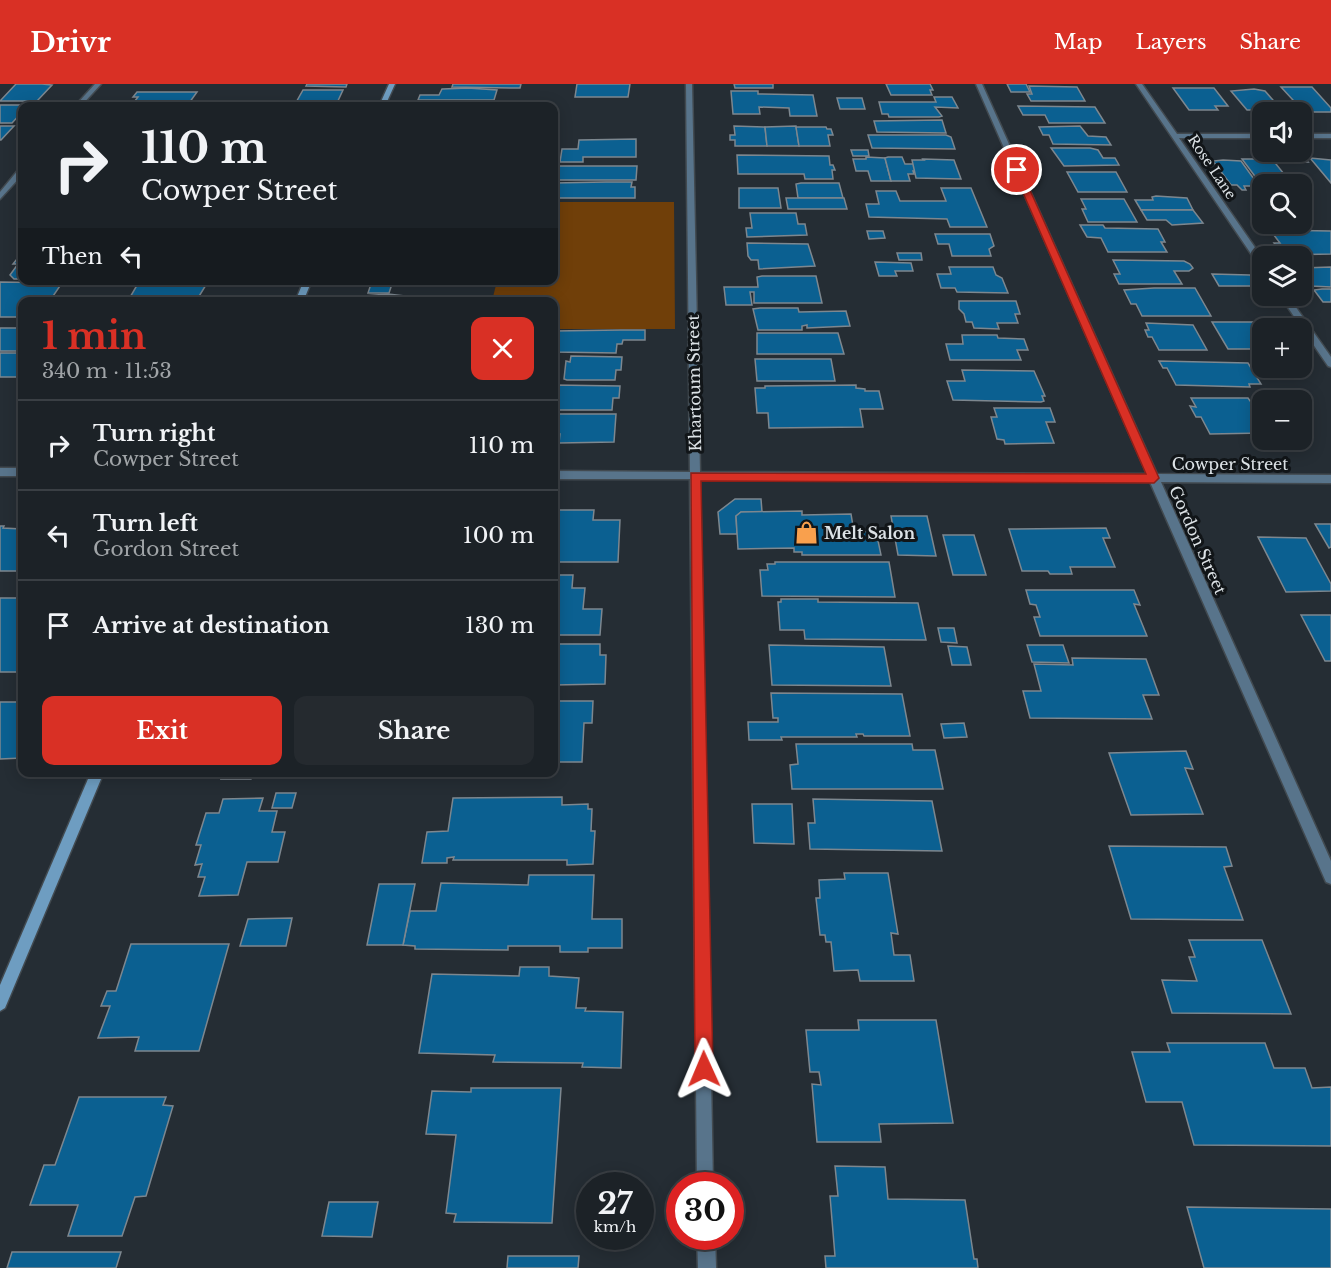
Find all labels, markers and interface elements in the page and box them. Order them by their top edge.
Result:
text: Drivr [30,25,111,60]
text: Map [1054,29,1103,55]
text: Layers [1136,29,1207,55]
text: Share [1240,29,1301,55]
map controls [1252,102,1312,450]
button: sound [1252,102,1312,162]
text: 110 m [141,122,267,174]
icon: right [42,126,120,204]
street label: Rose Lane [1184,131,1240,203]
pin [991,144,1042,195]
icon: arrive [1000,153,1033,186]
text: Cowper Street [141,174,338,207]
button: search [1252,174,1312,234]
icon: left [115,240,148,273]
text: Then [42,243,103,270]
button: layers [1252,246,1312,306]
text: 1 min [42,314,146,359]
street label: Khartoum Street [683,314,705,452]
button: close [471,317,534,380]
button: + [1252,318,1312,378]
text: 340 m · 11:53 [42,359,172,383]
button: − [1252,390,1312,450]
text: Turn right [93,420,215,447]
icon: right [42,429,75,462]
text: 110 m [469,432,534,459]
text: Cowper Street [93,447,239,471]
street label: Cowper Street [1172,454,1288,474]
street label: Gordon Street [1165,483,1231,597]
text: Turn left [93,510,198,537]
icon: left [42,519,75,552]
shop icon: Melt Salon [793,520,819,546]
text: 100 m [463,522,534,549]
place label: Melt Salon [824,523,915,543]
text: Gordon Street [93,537,239,561]
icon: arrive [42,609,75,642]
text: Arrive at destination [93,612,330,639]
text: 130 m [465,612,534,639]
button: Exit [42,696,282,765]
button: Share [294,696,534,765]
position arrow [672,1037,736,1101]
speed limit sign: 30 [666,1172,744,1250]
text: 27 [597,1185,633,1222]
text: km/h [594,1217,636,1236]

